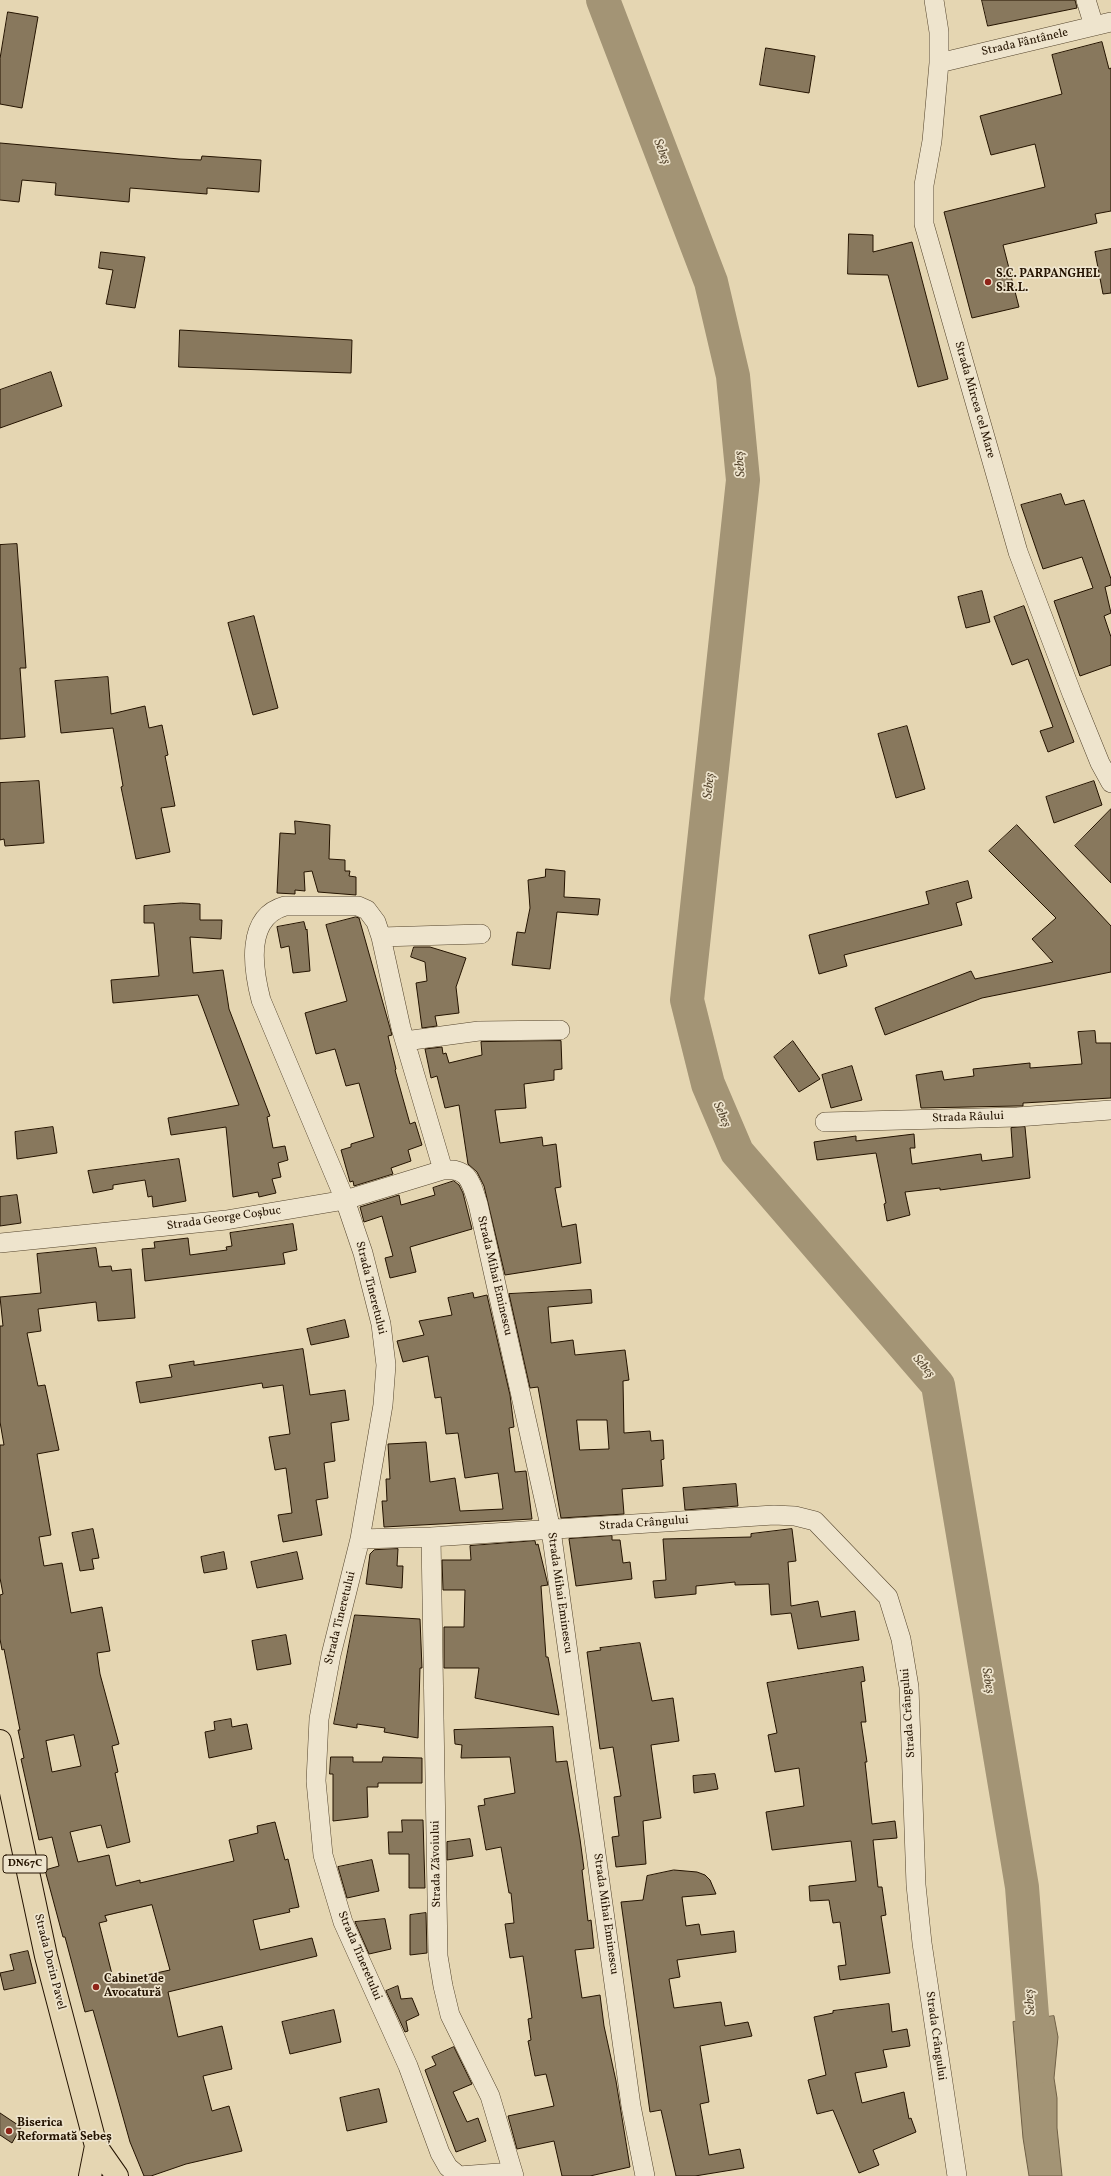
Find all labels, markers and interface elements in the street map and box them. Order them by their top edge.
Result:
street label: Strada Fântânele [980,26,1070,60]
water label: Sebeș [649,137,673,167]
place label: S.C. PARPANGHEL S.R.L. [996,268,1100,296]
marker: S.C. PARPANGHEL S.R.L. [983,277,993,287]
street label: Strada Mircea cel Mare [950,340,998,460]
water label: Sebeș [732,450,750,478]
water label: Sebeș [701,772,719,800]
water label: Sebeș [709,1100,733,1130]
street label: Strada Râului [932,1110,1004,1126]
street label: Strada George Coșbuc [166,1204,282,1234]
street label: Strada Mihai Eminescu [473,1215,515,1337]
street label: Strada Tineretului [351,1240,389,1336]
water label: Sebeș [909,1352,937,1382]
street label: Strada Crângului [599,1514,689,1534]
street label: Strada Mihai Eminescu [543,1531,575,1655]
street label: Strada Tineretului [322,1570,360,1666]
water label: Sebeș [977,1667,997,1695]
street label: Strada Crângului [899,1668,919,1758]
street label: Strada Zăvoiului [429,1820,445,1908]
street label: Strada Mihai Eminescu [589,1852,621,1976]
road number: DN67C [3,1855,47,1873]
street label: Strada Tineretului [334,1909,384,2003]
street label: Strada Dorin Pavel [30,1913,68,2011]
place label: Cabinet de Avocatură [104,1973,164,2001]
marker: Cabinet de Avocatură [91,1982,101,1992]
water label: Sebeș [1022,1988,1040,2016]
street label: Strada Crângului [922,1991,948,2081]
place label: Biserica Reformată Sebeș [17,2117,112,2145]
marker: Biserica Reformată Sebeș [4,2126,14,2136]

